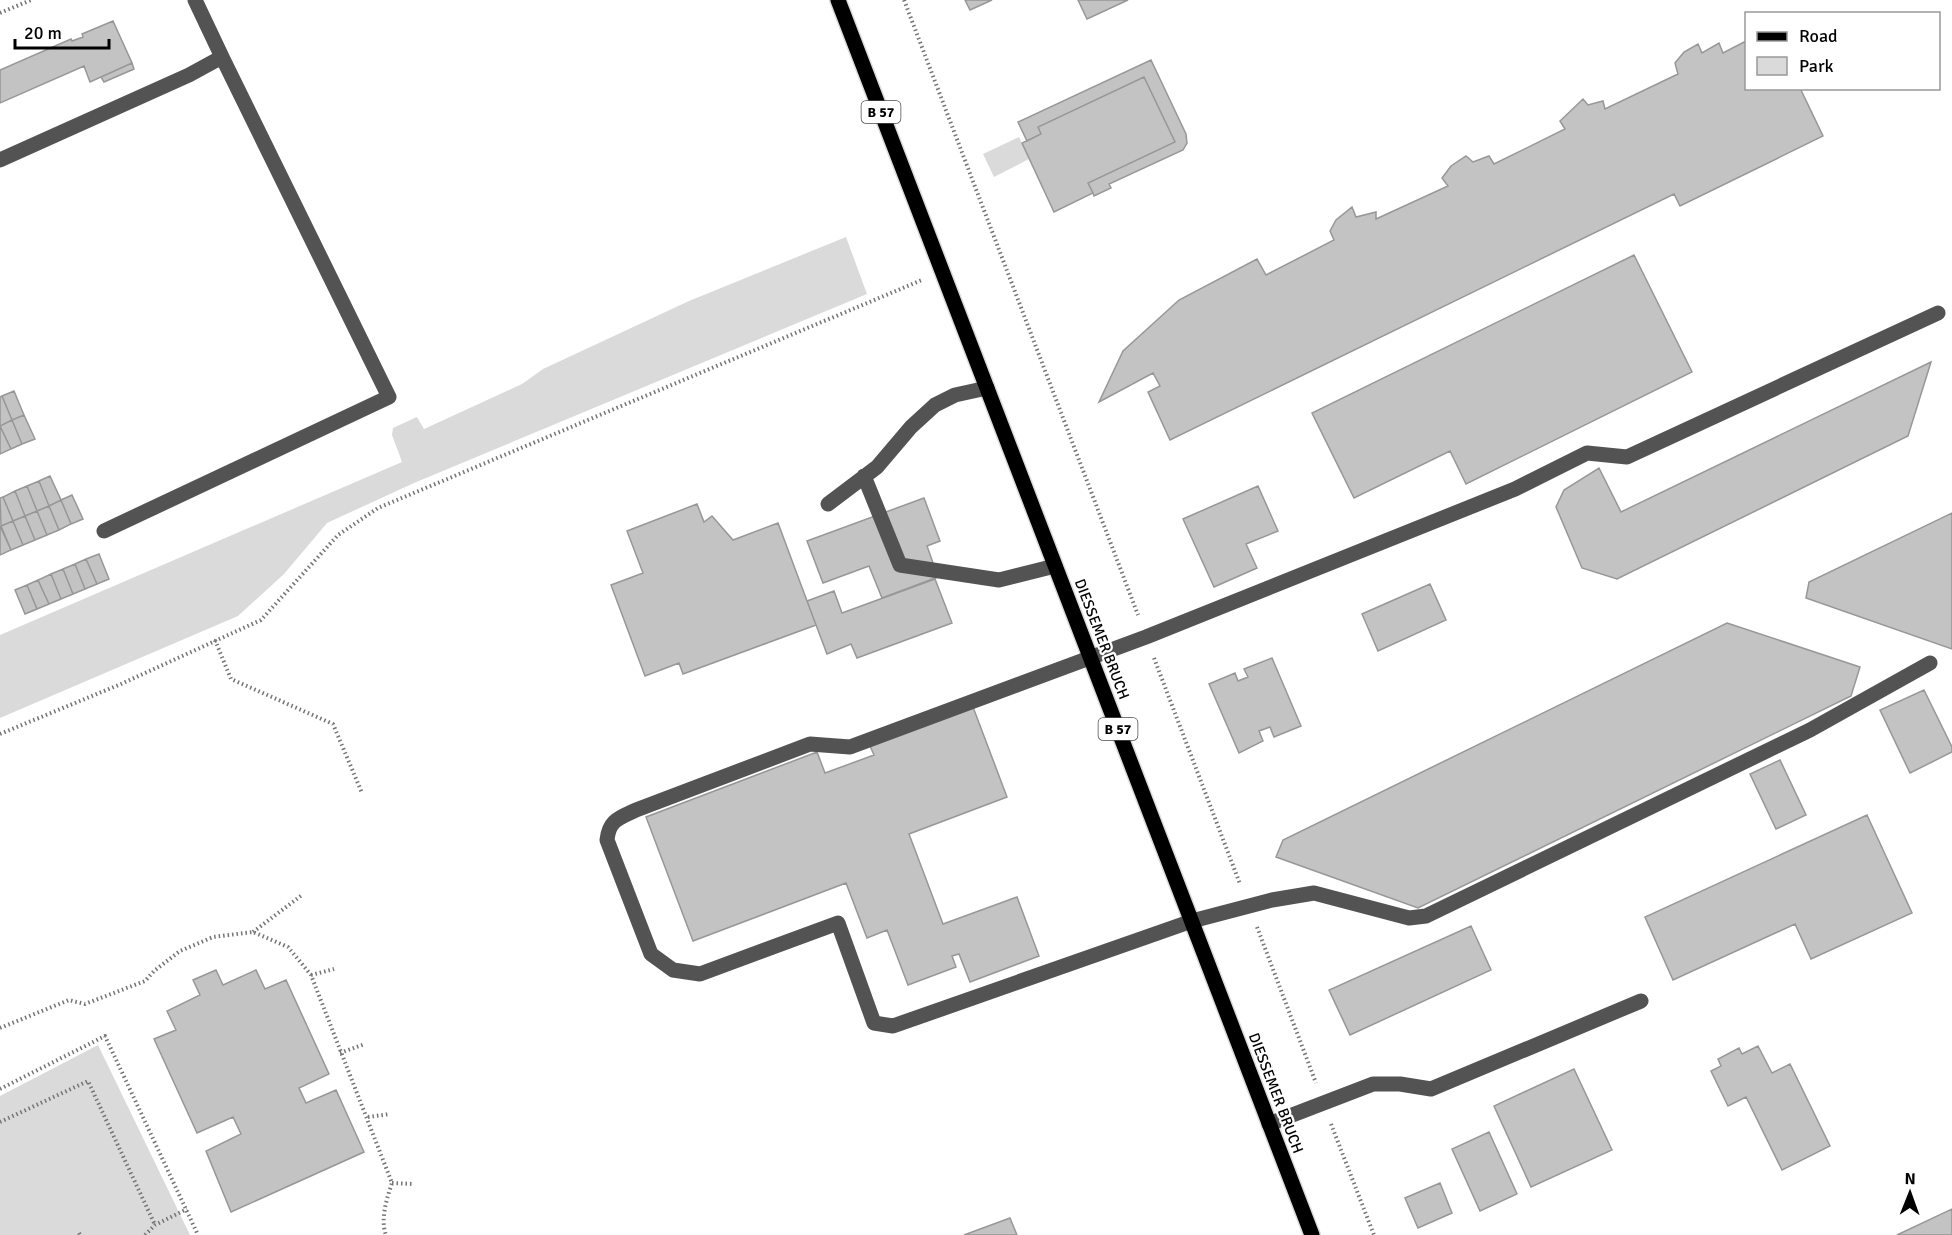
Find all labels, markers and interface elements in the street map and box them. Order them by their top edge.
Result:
scale bar [15,12,110,50]
legend [1745,12,1940,90]
text: 20 m [24,22,62,44]
text: Road [1799,25,1838,47]
text: Park [1799,55,1834,77]
road number: B 57 [862,101,900,123]
street label: DIESSEMER BRUCH [1071,576,1133,702]
road number: B 57 [1098,718,1138,740]
street label: DIESSEMER BRUCH [1245,1030,1307,1156]
north arrow [1880,1163,1940,1223]
text: N [1905,1169,1916,1189]

